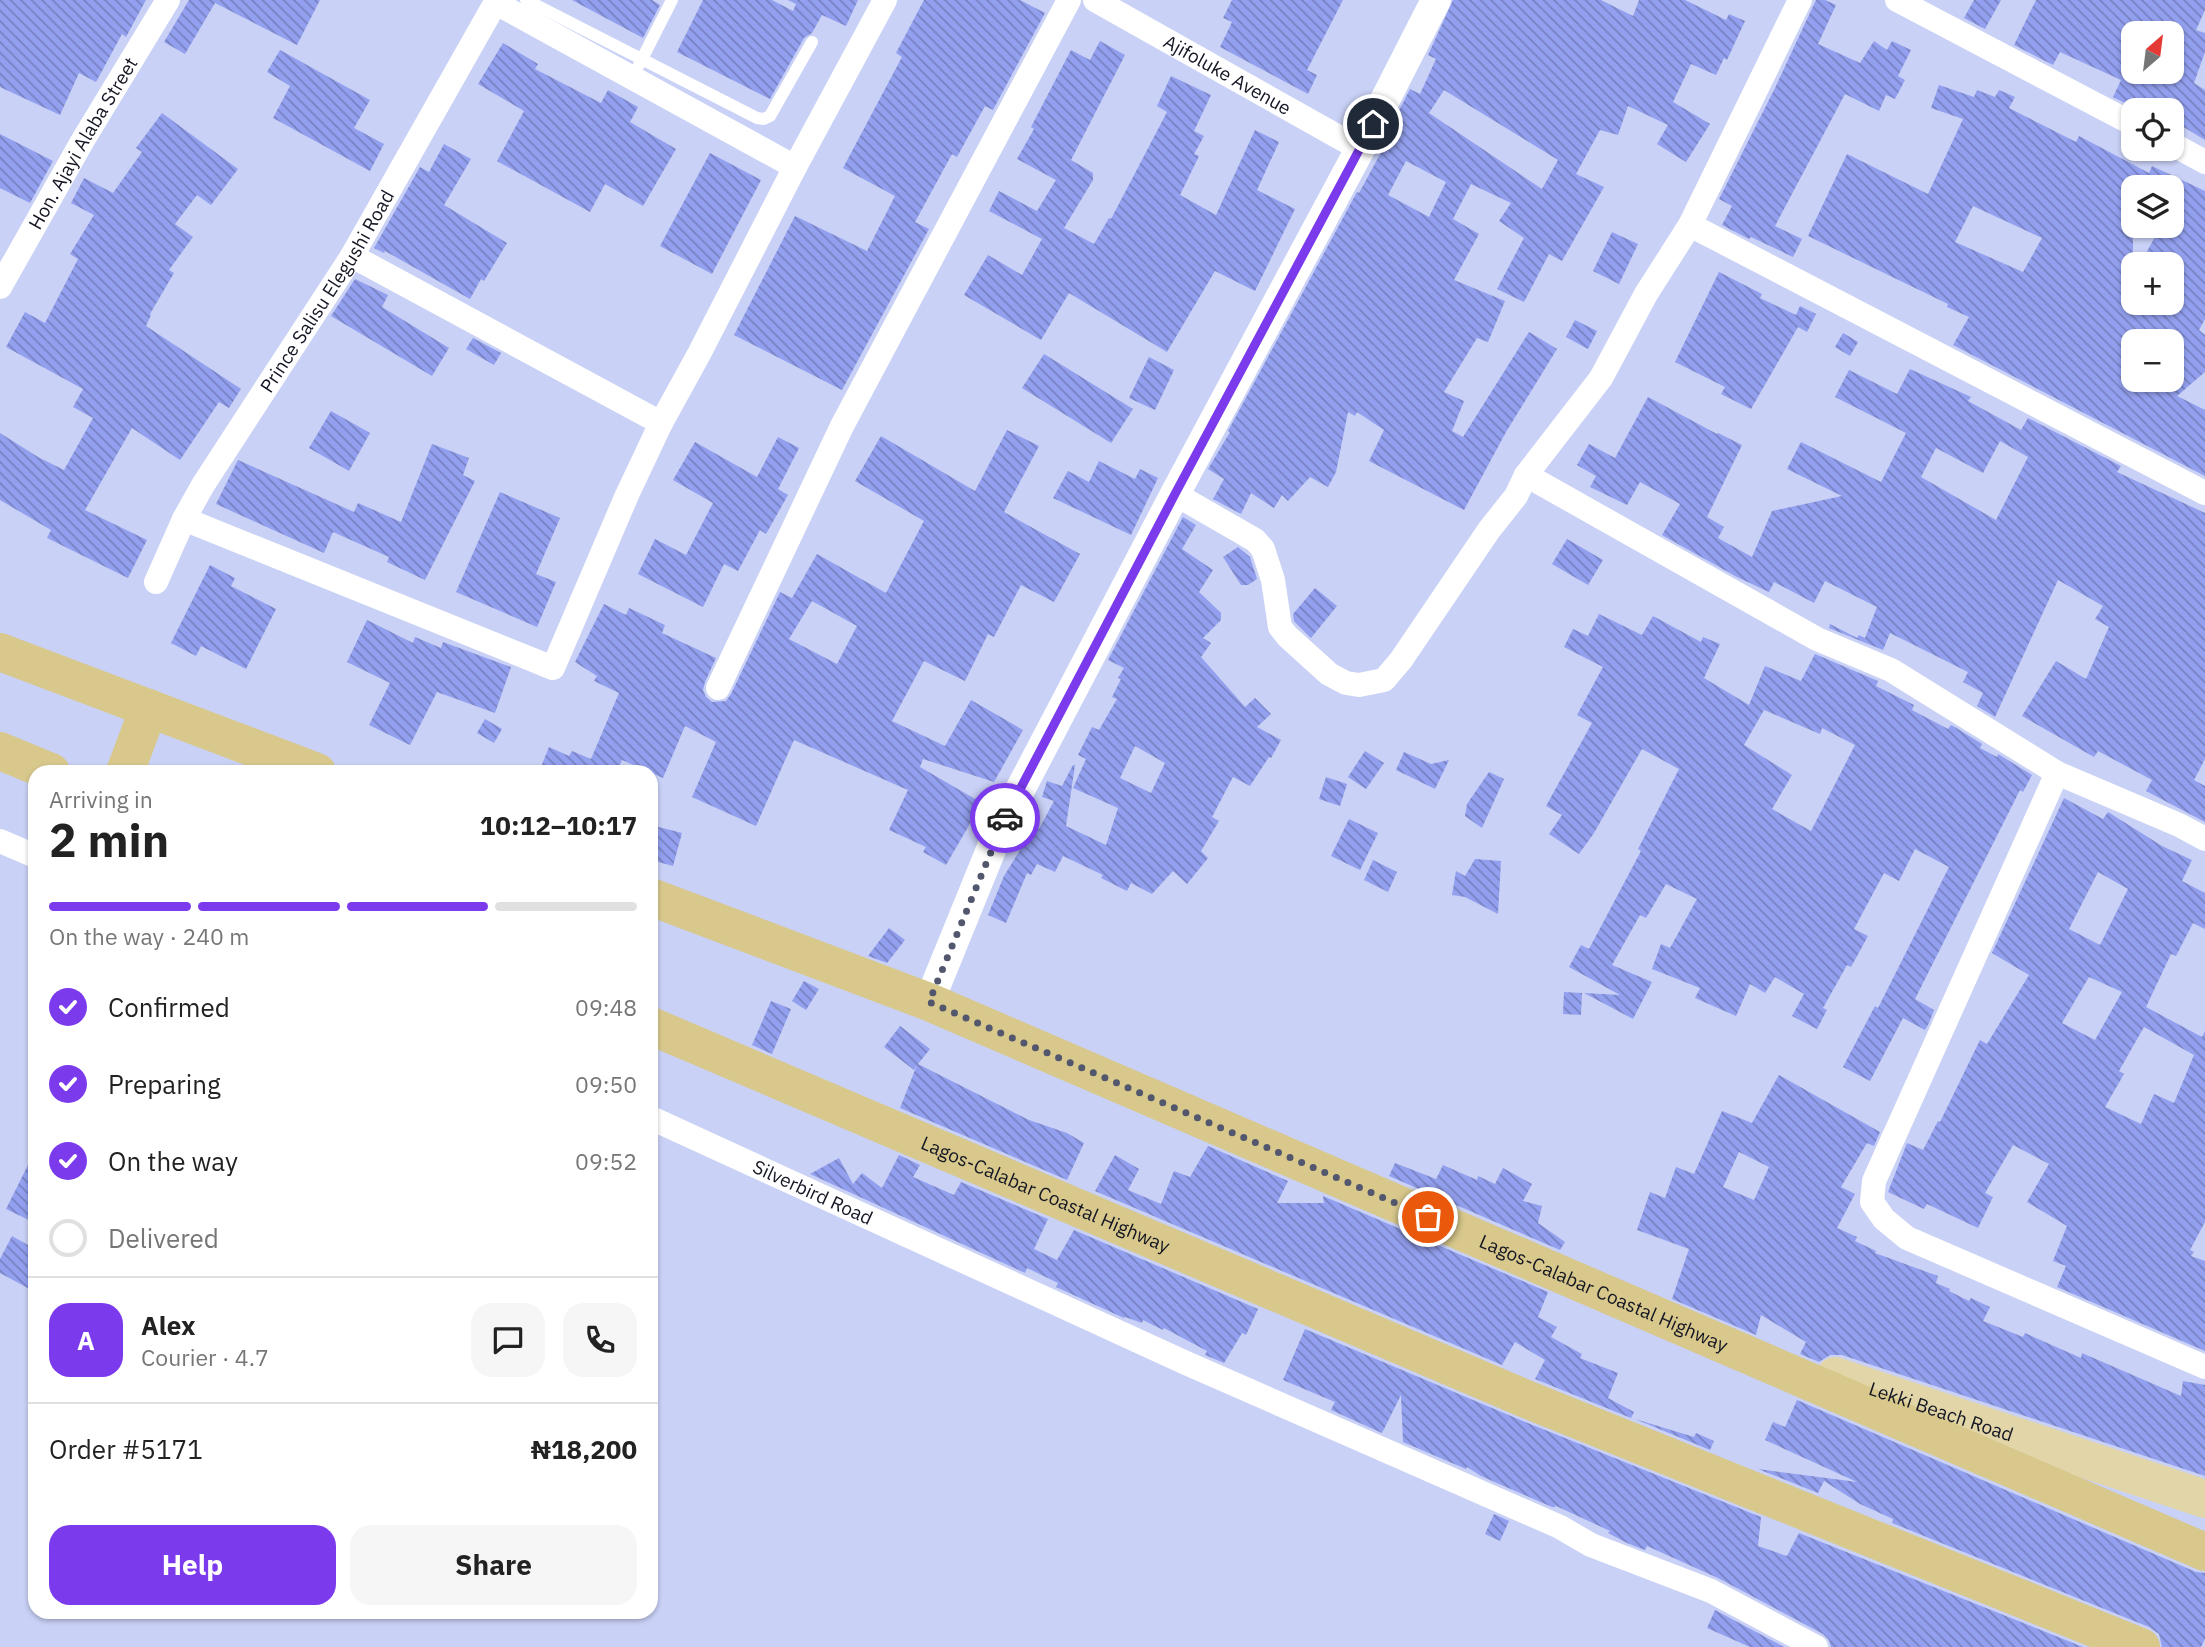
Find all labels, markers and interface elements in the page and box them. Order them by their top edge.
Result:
north arrow [2121,21,2184,84]
map controls [2121,21,2184,392]
street label: Ajifoluke Avenue [1159,29,1295,120]
street label: Hon. Ajayi Alaba Street [23,53,143,234]
pin [1343,94,1403,154]
button: locate [2121,98,2184,161]
icon: home [1354,105,1392,143]
button: layers [2121,175,2184,238]
street label: Prince Salisu Elegushi Road [255,186,399,397]
button: + [2121,252,2184,315]
button: − [2121,329,2184,392]
courier [970,783,1040,853]
text: Arriving in [49,784,153,814]
icon: car [986,799,1024,837]
text: 10:12–10:17 [480,808,637,842]
text: 2 min [49,810,169,870]
text: On the way · 240 m [49,921,249,951]
icon: check [49,988,87,1026]
text: Confirmed [108,990,230,1024]
text: 09:48 [575,992,637,1022]
icon: check [49,1065,87,1103]
text: Preparing [108,1067,221,1101]
text: 09:50 [575,1069,637,1099]
street label: Lagos-Calabar Coastal Highway [918,1131,1174,1258]
icon: check [49,1142,87,1180]
text: On the way [108,1144,238,1178]
text: 09:52 [575,1146,637,1176]
street label: Silverbird Road [749,1154,877,1230]
pin [1398,1187,1458,1247]
icon: bag [1409,1198,1447,1236]
text: Delivered [108,1221,219,1255]
street label: Lagos-Calabar Coastal Highway [1476,1229,1732,1357]
button: chat [471,1303,545,1377]
button: phone [563,1303,637,1377]
text: Alex [141,1308,195,1342]
text: A [77,1323,95,1357]
text: Courier · 4.7 [141,1342,269,1372]
street label: Lekki Beach Road [1866,1376,2017,1446]
text: Order #5171 [49,1432,203,1466]
text: ₦18,200 [531,1432,637,1466]
button: Help [49,1525,336,1605]
button: Share [350,1525,637,1605]

